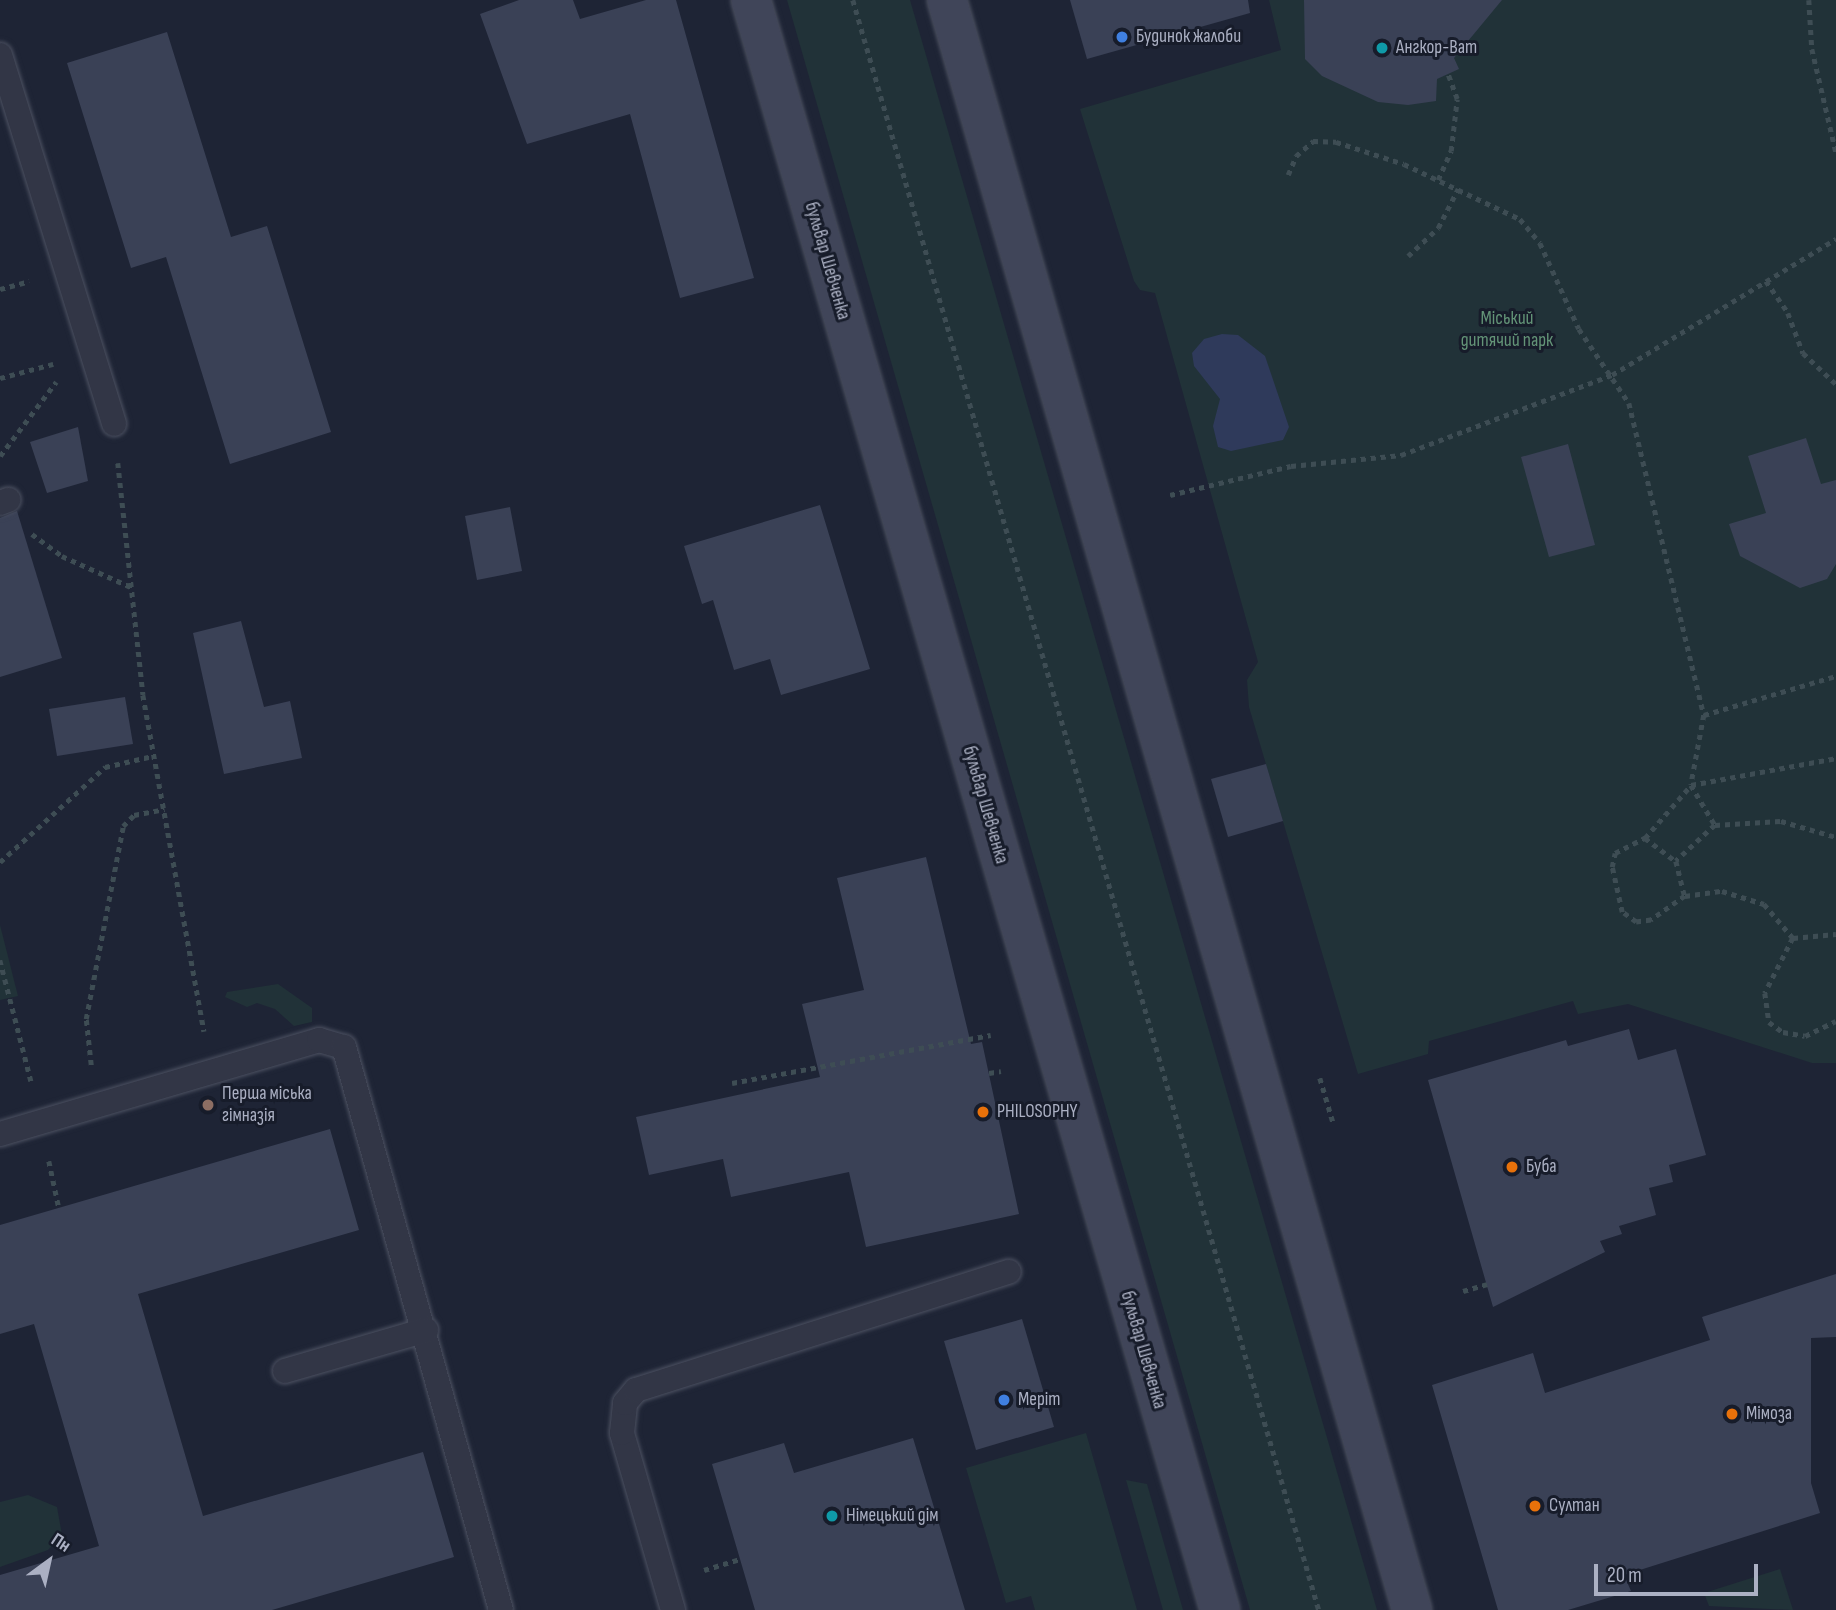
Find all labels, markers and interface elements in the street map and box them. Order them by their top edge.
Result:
place label: Будинок жалоби [1136,26,1241,48]
marker: Будинок жалоби [1114,29,1130,45]
place label: Ангкор-Ват [1396,37,1477,59]
marker: Ангкор-Ват [1374,40,1390,56]
street label: бульвар Шевченка [799,200,855,322]
park label: Міський дитячий парк [1461,308,1553,352]
street label: бульвар Шевченка [957,744,1013,866]
place label: Перша міська гімназія [222,1083,312,1127]
marker: Перша міська гімназія [200,1097,216,1113]
place label: PHILOSOPHY [997,1101,1078,1123]
marker: PHILOSOPHY [975,1104,991,1120]
place label: Буба [1526,1156,1557,1178]
marker: Буба [1504,1159,1520,1175]
street label: бульвар Шевченка [1115,1289,1171,1411]
place label: Меріт [1018,1389,1061,1411]
marker: Меріт [996,1392,1012,1408]
place label: Мімоза [1746,1403,1792,1425]
marker: Мімоза [1724,1406,1740,1422]
place label: Султан [1549,1495,1600,1517]
marker: Султан [1527,1498,1543,1514]
place label: Німецький дім [846,1505,938,1527]
marker: Німецький дім [824,1508,840,1524]
north arrow [14,1526,84,1596]
text: Пн [47,1528,75,1558]
scale bar [1598,1550,1762,1594]
text: 20 m [1607,1563,1642,1588]

